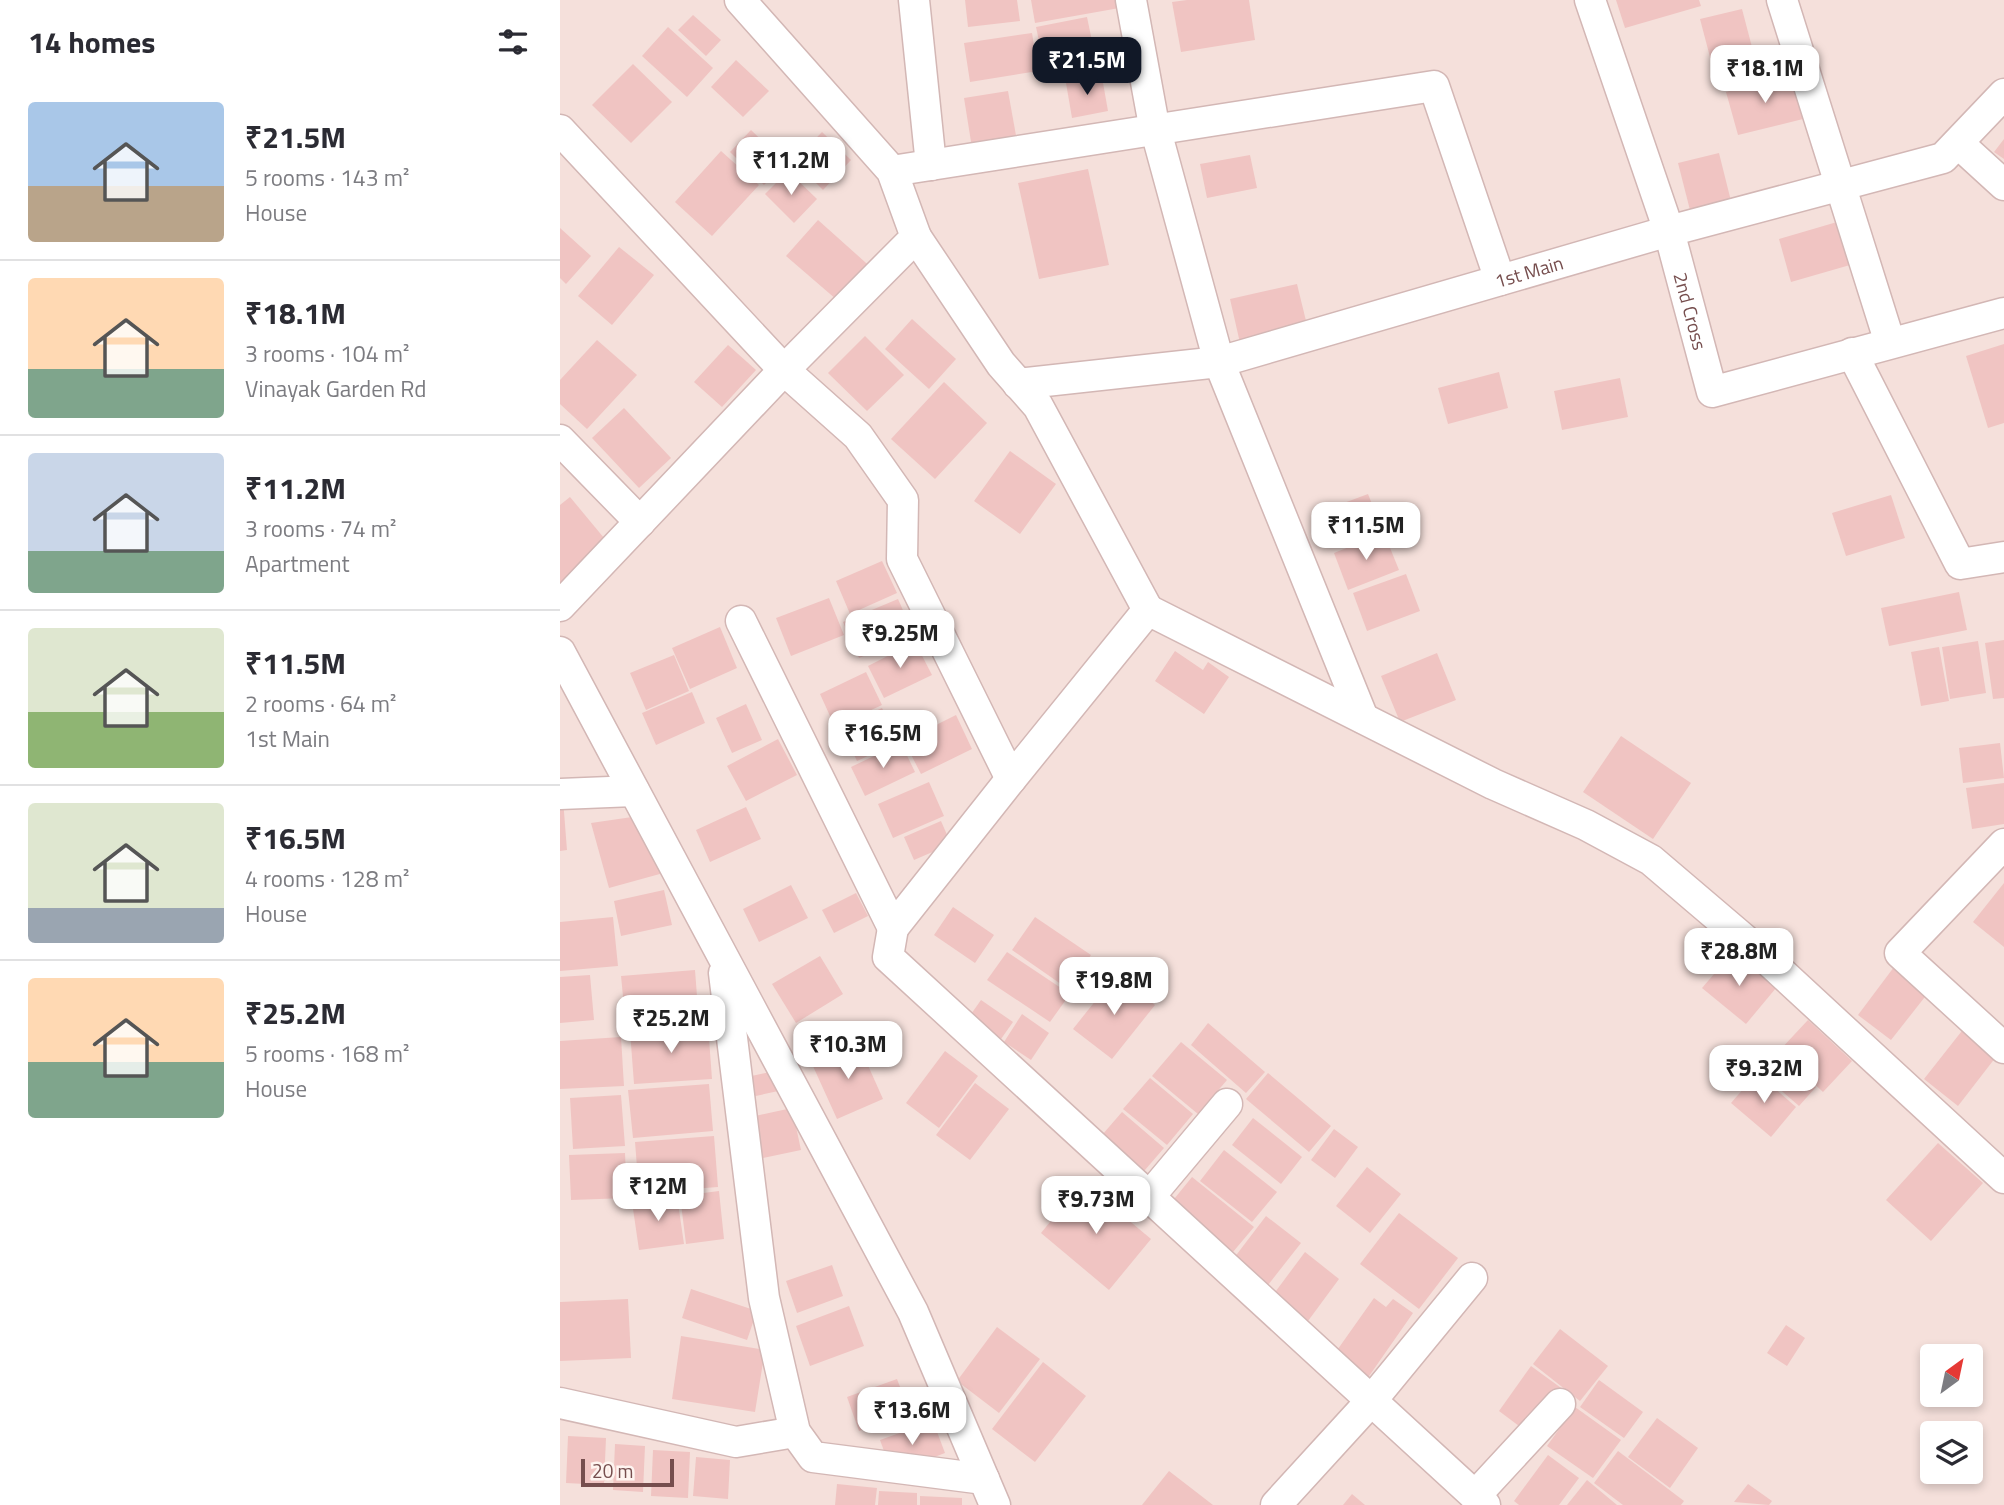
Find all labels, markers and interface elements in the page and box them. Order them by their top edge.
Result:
text: 14 homes [28,19,155,65]
icon: filters [494,23,532,61]
pin: ₹21.5M [1030,38,1144,97]
text: ₹21.5M [1048,42,1126,77]
pin: ₹18.1M [1708,46,1822,105]
text: ₹18.1M [1726,50,1804,85]
text: ₹21.5M [245,114,346,160]
icon: home [84,130,168,214]
pin: ₹11.2M [734,138,848,197]
text: ₹11.2M [752,142,830,177]
text: 5 rooms · 143 m² [245,160,409,195]
text: House [245,195,307,230]
street label: 1st Main [1491,248,1567,295]
street label: 2nd Cross [1667,269,1715,353]
text: ₹18.1M [245,290,346,336]
icon: home [84,306,168,390]
text: 3 rooms · 104 m² [245,336,409,371]
text: Vinayak Garden Rd [245,371,426,406]
text: ₹11.2M [245,465,346,511]
icon: home [84,481,168,565]
pin: ₹11.5M [1309,503,1423,562]
text: ₹11.5M [1327,507,1405,542]
text: 3 rooms · 74 m² [245,511,396,546]
text: Apartment [245,546,350,581]
pin: ₹9.25M [843,610,957,670]
text: ₹9.25M [861,615,939,650]
text: ₹11.5M [245,640,346,686]
icon: home [84,656,168,740]
text: 2 rooms · 64 m² [245,686,396,721]
pin: ₹16.5M [826,710,940,770]
text: ₹16.5M [844,715,922,750]
text: 1st Main [245,721,330,756]
text: ₹16.5M [245,815,346,861]
icon: home [84,831,168,915]
text: 4 rooms · 128 m² [245,861,409,896]
text: House [245,896,307,931]
pin: ₹28.8M [1682,928,1796,988]
text: ₹28.8M [1700,933,1778,968]
pin: ₹19.8M [1057,958,1171,1017]
text: ₹19.8M [1075,962,1153,997]
text: ₹25.2M [245,990,346,1036]
pin: ₹25.2M [614,996,728,1055]
text: ₹25.2M [632,1000,710,1035]
icon: home [84,1006,168,1090]
pin: ₹10.3M [791,1021,905,1081]
text: ₹10.3M [809,1026,887,1061]
text: 5 rooms · 168 m² [245,1036,409,1071]
pin: ₹9.32M [1707,1046,1821,1105]
text: ₹9.32M [1725,1050,1803,1085]
text: House [245,1071,307,1106]
pin: ₹12M [617,1164,699,1223]
text: ₹12M [629,1168,687,1203]
pin: ₹9.73M [1039,1176,1153,1236]
text: ₹9.73M [1057,1181,1135,1216]
north arrow [1920,1344,1983,1407]
map controls [1920,1344,1983,1484]
pin: ₹13.6M [855,1388,969,1447]
text: ₹13.6M [873,1392,951,1427]
button: layers [1920,1421,1983,1484]
scale bar [581,1456,674,1488]
text: 20 m [592,1456,633,1485]

